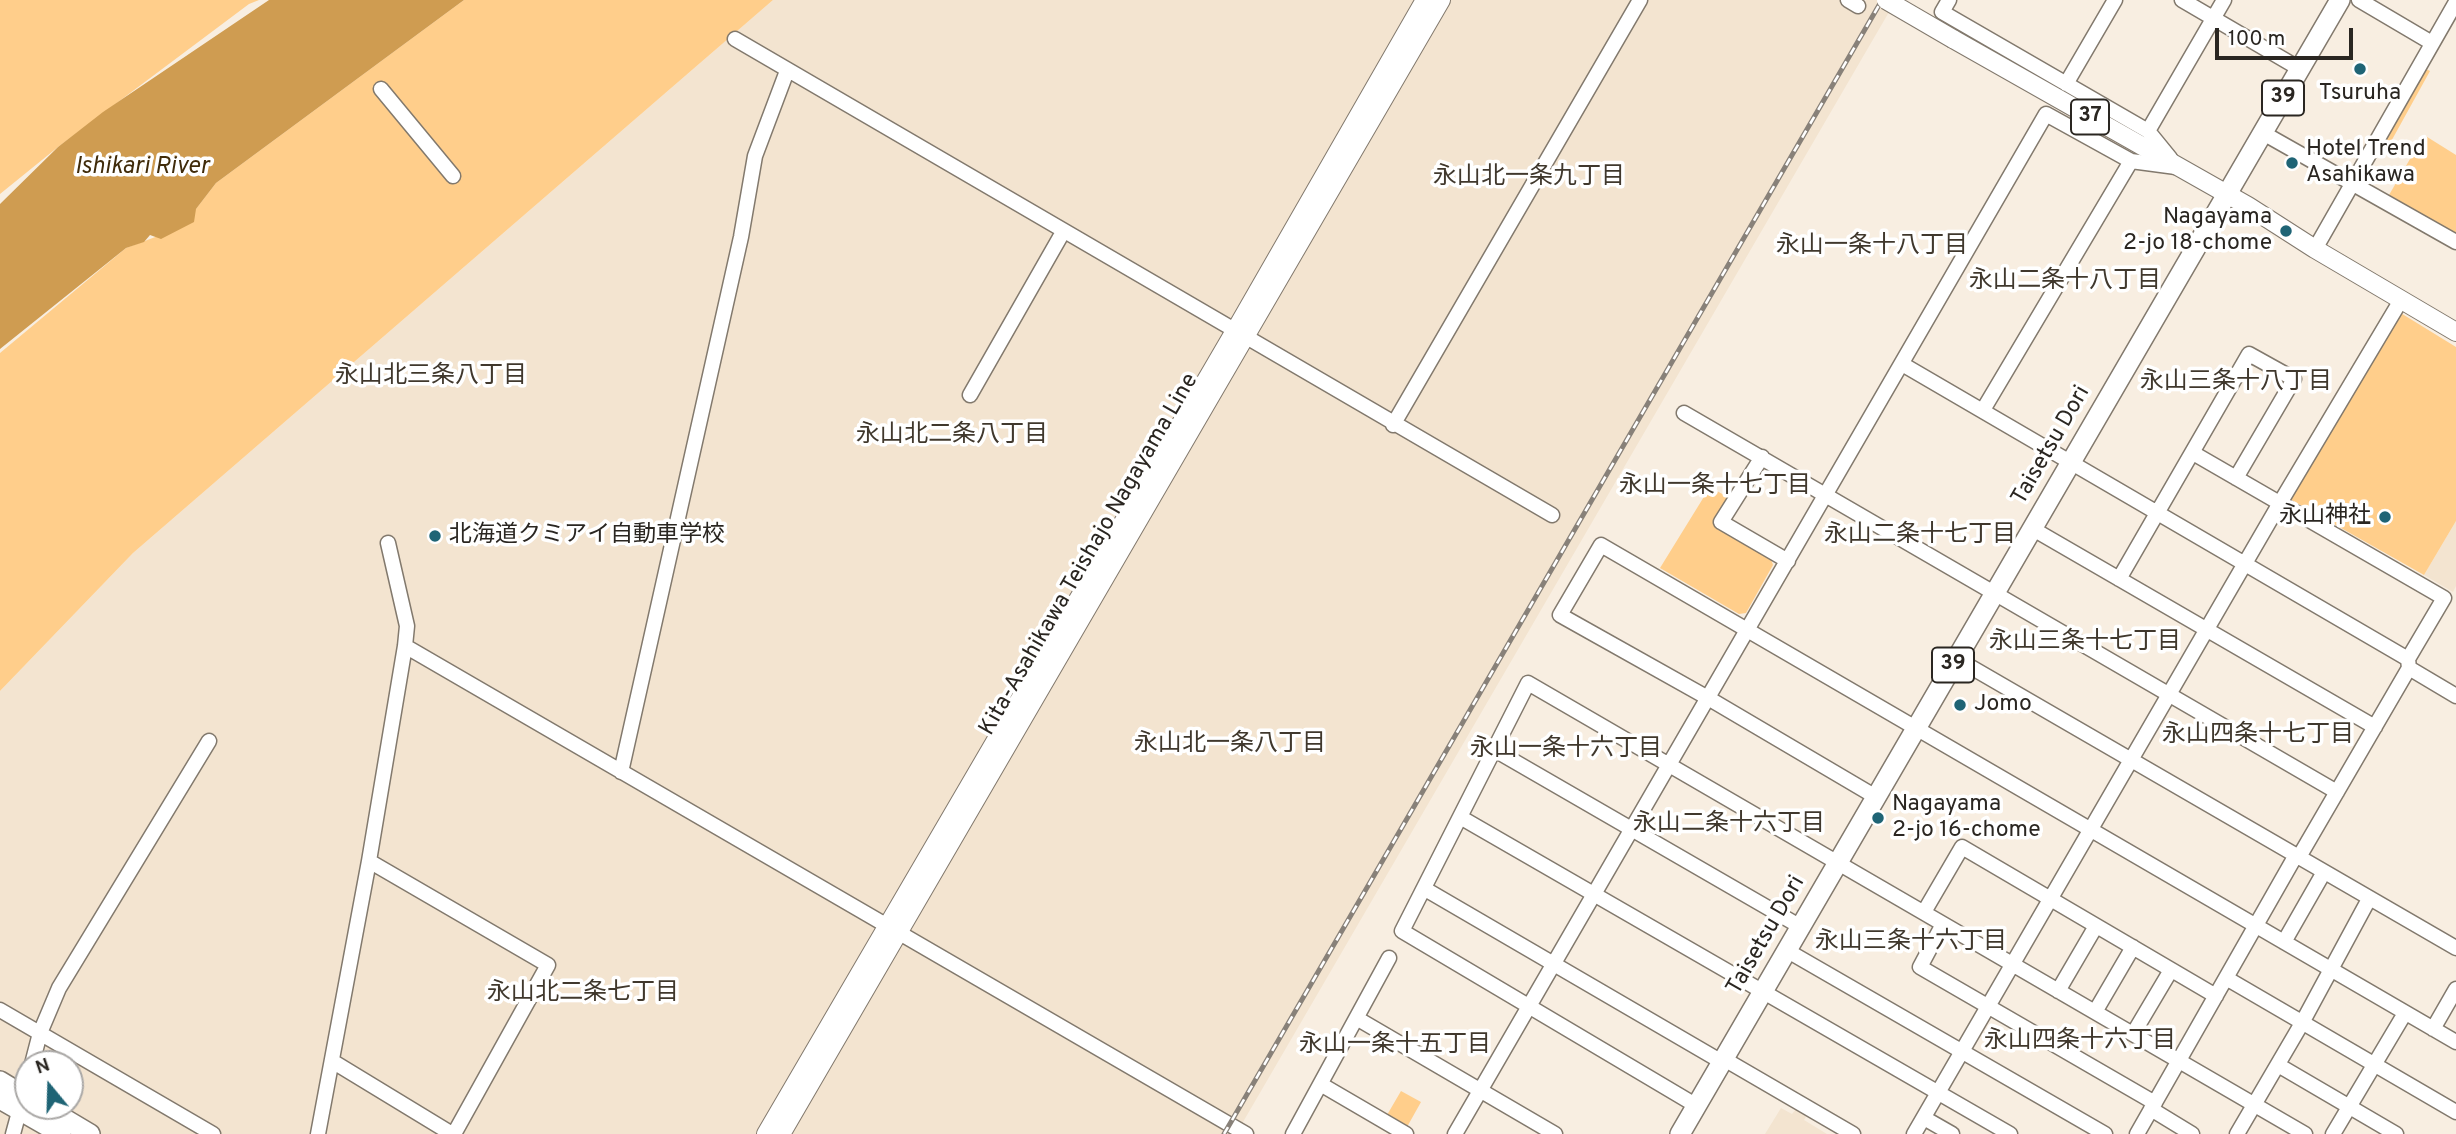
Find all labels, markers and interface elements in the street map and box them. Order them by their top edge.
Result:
scale bar [2218,14,2356,58]
text: 100 m [2228,26,2285,53]
marker: Tsuruha [2352,61,2368,77]
road number: 39 [2262,80,2304,116]
place label: Tsuruha [2319,80,2401,108]
road number: 37 [2071,100,2109,134]
place label: Hotel Trend Asahikawa [2306,136,2426,190]
water label: Ishikari River [75,154,209,182]
marker: Hotel Trend Asahikawa [2284,155,2300,171]
district label: 永山北一条九丁目 [1433,164,1625,192]
place label: Nagayama 2-jo 18-chome [2123,204,2272,258]
marker: Nagayama 2-jo 18-chome [2278,223,2294,239]
district label: 永山一条十八丁目 [1776,233,1968,261]
district label: 永山二条十八丁目 [1969,268,2161,296]
district label: 永山北三条八丁目 [335,363,527,391]
street label: Kita-Asahikawa Teishajo Nagayama Line [975,369,1205,741]
district label: 永山三条十八丁目 [2140,369,2332,397]
street label: Taisetsu Dori [2007,382,2097,510]
district label: 永山北二条八丁目 [856,422,1048,450]
district label: 永山一条十七丁目 [1619,473,1811,501]
place label: 永山神社 [2279,503,2371,531]
marker: 永山神社 [2377,509,2393,525]
place label: 北海道クミアイ自動車学校 [449,522,725,550]
district label: 永山二条十七丁目 [1824,522,2016,550]
marker: 北海道クミアイ自動車学校 [427,528,443,544]
district label: 永山三条十七丁目 [1989,629,2181,657]
road number: 39 [1932,648,1974,682]
place label: Jomo [1974,691,2032,719]
marker: Jomo [1952,697,1968,713]
district label: 永山四条十七丁目 [2162,722,2354,750]
district label: 永山北一条八丁目 [1134,731,1326,759]
district label: 永山一条十六丁目 [1470,736,1662,764]
place label: Nagayama 2-jo 16-chome [1892,791,2041,845]
marker: Nagayama 2-jo 16-chome [1870,810,1886,826]
district label: 永山二条十六丁目 [1633,811,1825,839]
street label: Taisetsu Dori [1722,872,1812,1000]
district label: 永山三条十六丁目 [1815,929,2007,957]
district label: 永山北二条七丁目 [487,980,679,1008]
district label: 永山四条十六丁目 [1984,1028,2176,1056]
district label: 永山一条十五丁目 [1299,1032,1491,1060]
north arrow [14,1050,84,1120]
text: N [32,1053,53,1081]

